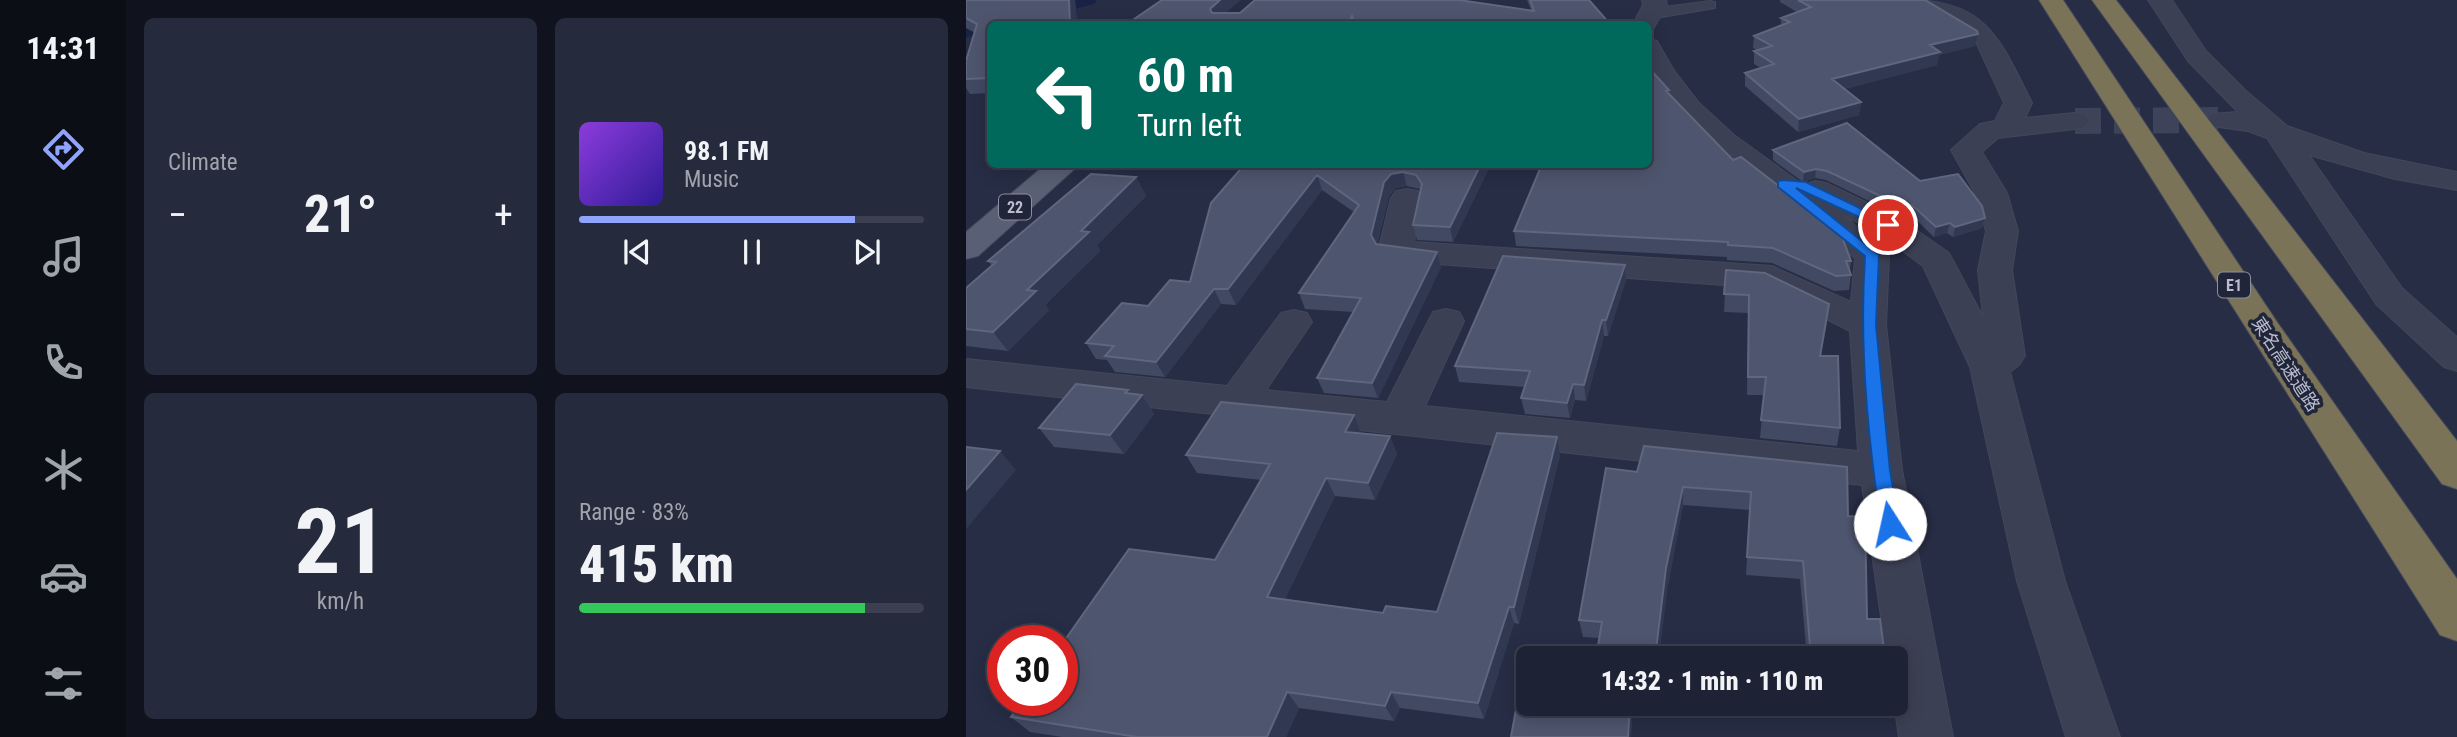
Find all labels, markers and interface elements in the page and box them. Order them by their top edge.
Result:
text: 14:31 [26,29,100,67]
text: 60 m [1137,47,1234,104]
icon: left [1022,49,1113,140]
text: Turn left [1137,106,1242,144]
icon: directions [39,125,88,174]
text: 98.1 FM [684,136,769,166]
text: Climate [168,149,238,176]
text: Music [684,166,739,193]
text: 21° [304,184,377,245]
text: − [168,193,187,237]
text: + [494,193,513,237]
road number: 22 [999,195,1031,220]
pin [1858,195,1918,255]
icon: arrive [1869,206,1907,244]
icon: music [39,232,88,281]
icon: previous [618,233,656,271]
icon: pause [733,233,771,271]
icon: next [848,233,886,271]
road number: E1 [2218,272,2250,298]
street label: 東名高速道路 [2248,313,2324,415]
icon: phone [39,338,88,387]
icon: climate [39,445,88,494]
position arrow [1853,487,1927,561]
text: 21 [295,489,386,595]
text: Range · 83% [579,499,689,526]
text: 415 km [579,534,734,595]
icon: car [39,552,88,601]
text: km/h [317,588,364,615]
speed limit sign: 30 [987,625,1078,716]
icon: filters [39,659,88,708]
text: 14:32 · 1 min · 110 m [1601,666,1823,696]

